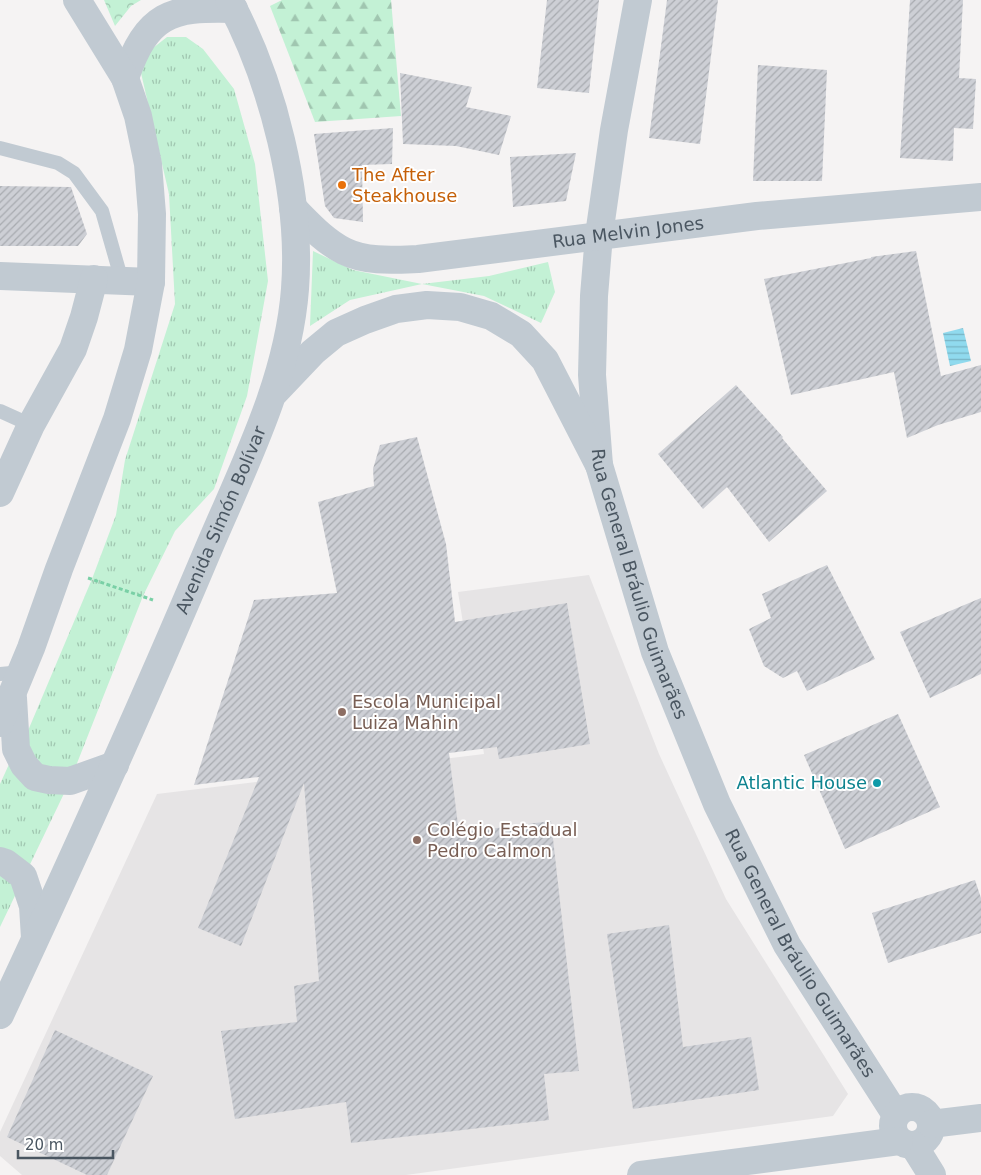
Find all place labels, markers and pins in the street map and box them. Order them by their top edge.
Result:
place label: The After Steakhouse [351,164,457,206]
marker: The After Steakhouse [336,179,348,191]
place label: Escola Municipal Luiza Mahin [352,691,501,733]
marker: Escola Municipal Luiza Mahin [336,706,348,718]
place label: Atlantic House [736,772,867,793]
marker: Atlantic House [871,777,883,789]
place label: Colégio Estadual Pedro Calmon [427,819,578,861]
marker: Colégio Estadual Pedro Calmon [411,834,423,846]

